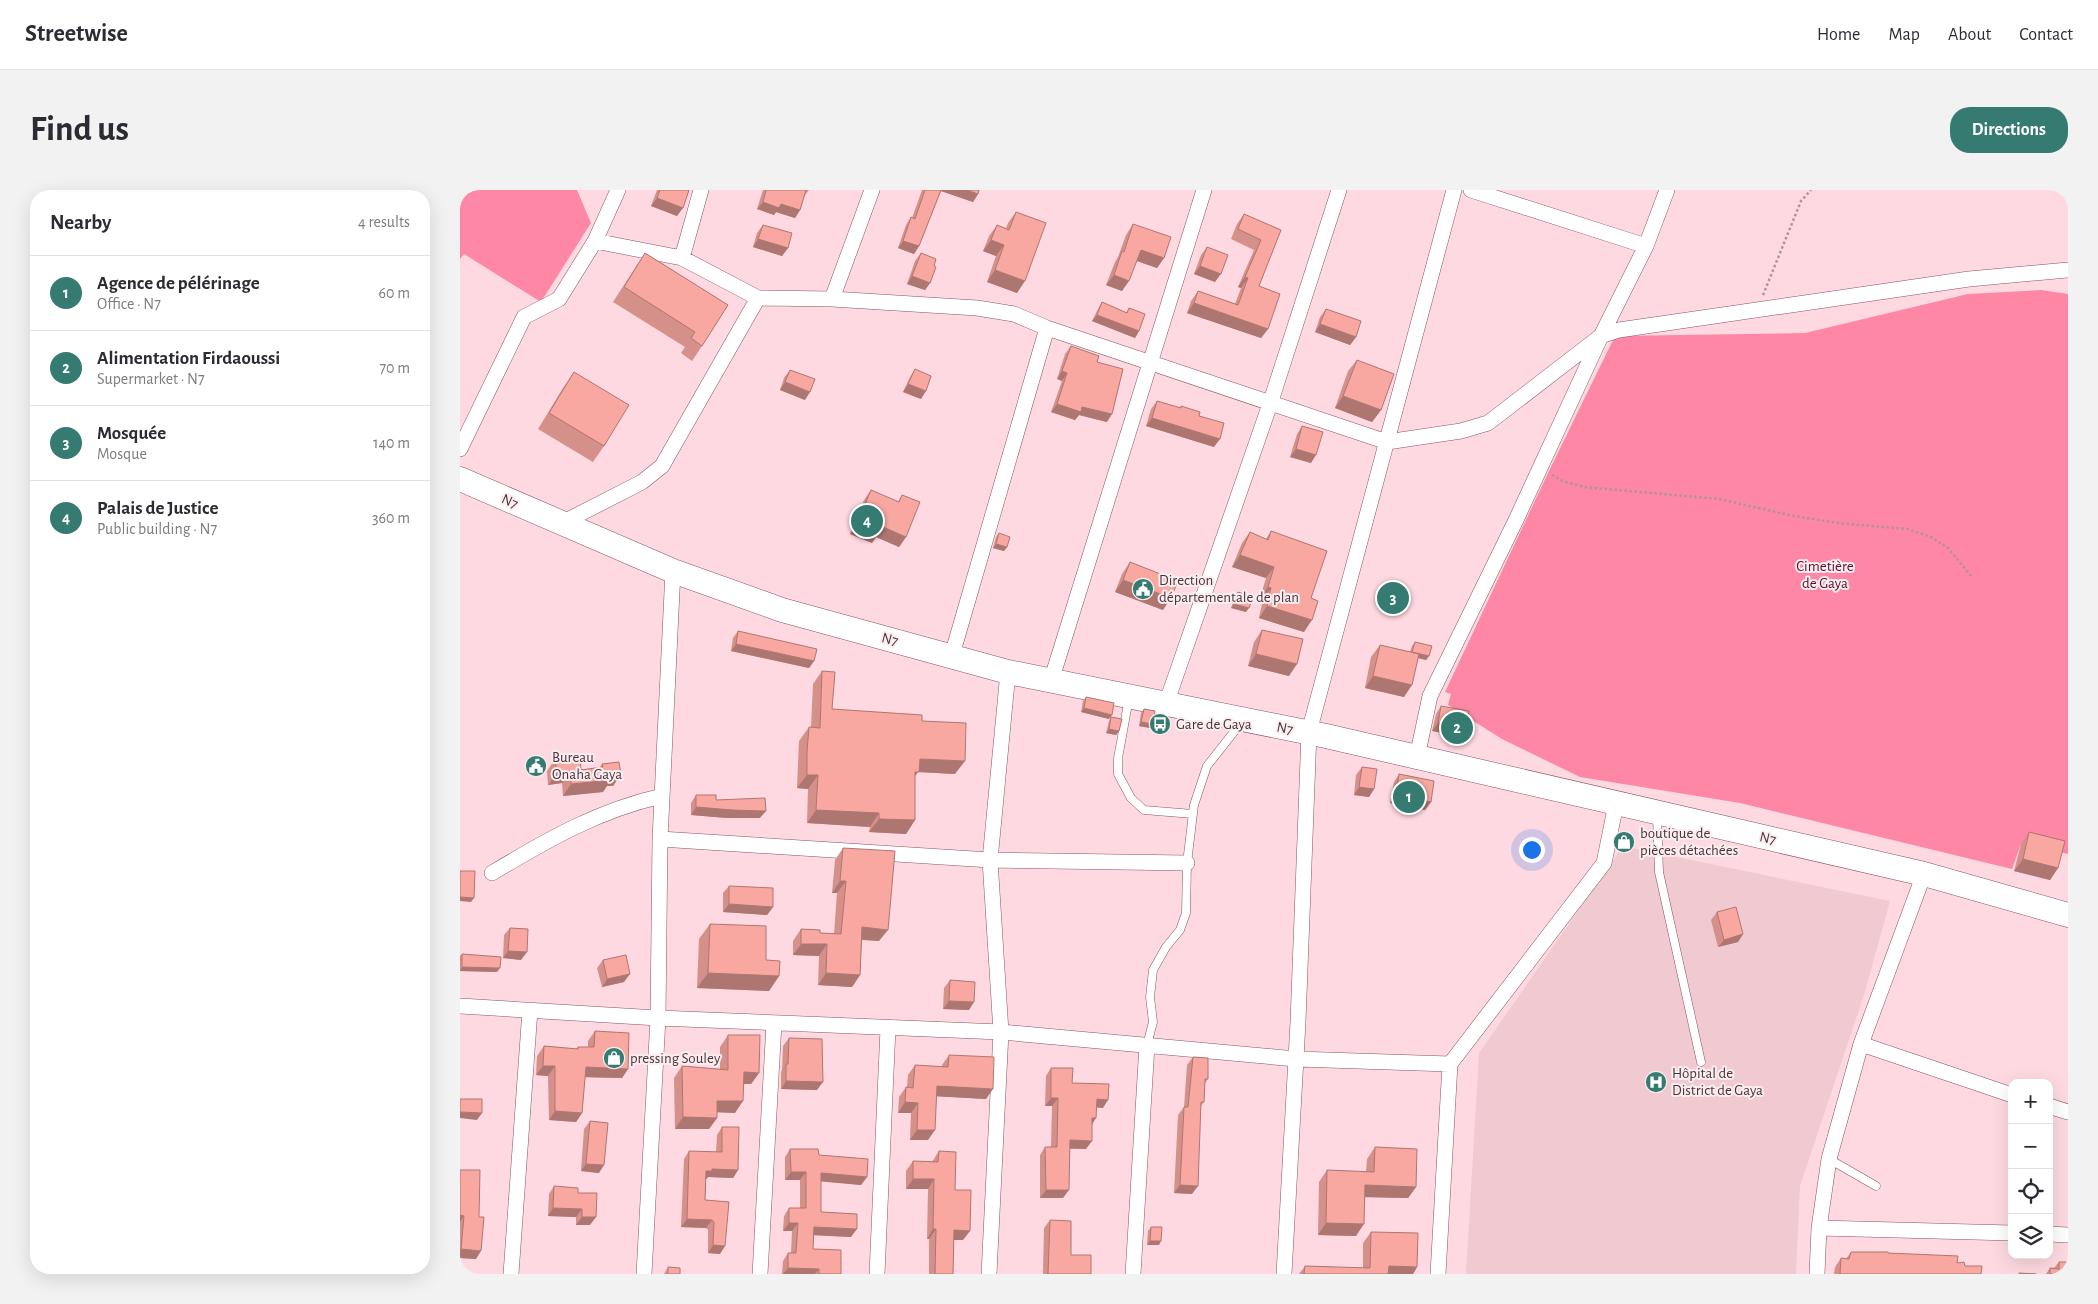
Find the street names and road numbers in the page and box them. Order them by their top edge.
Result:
street label: N7 [499,491,520,512]
street label: N7 [880,630,900,649]
street label: N7 [1275,720,1294,737]
street label: N7 [1758,829,1778,848]

